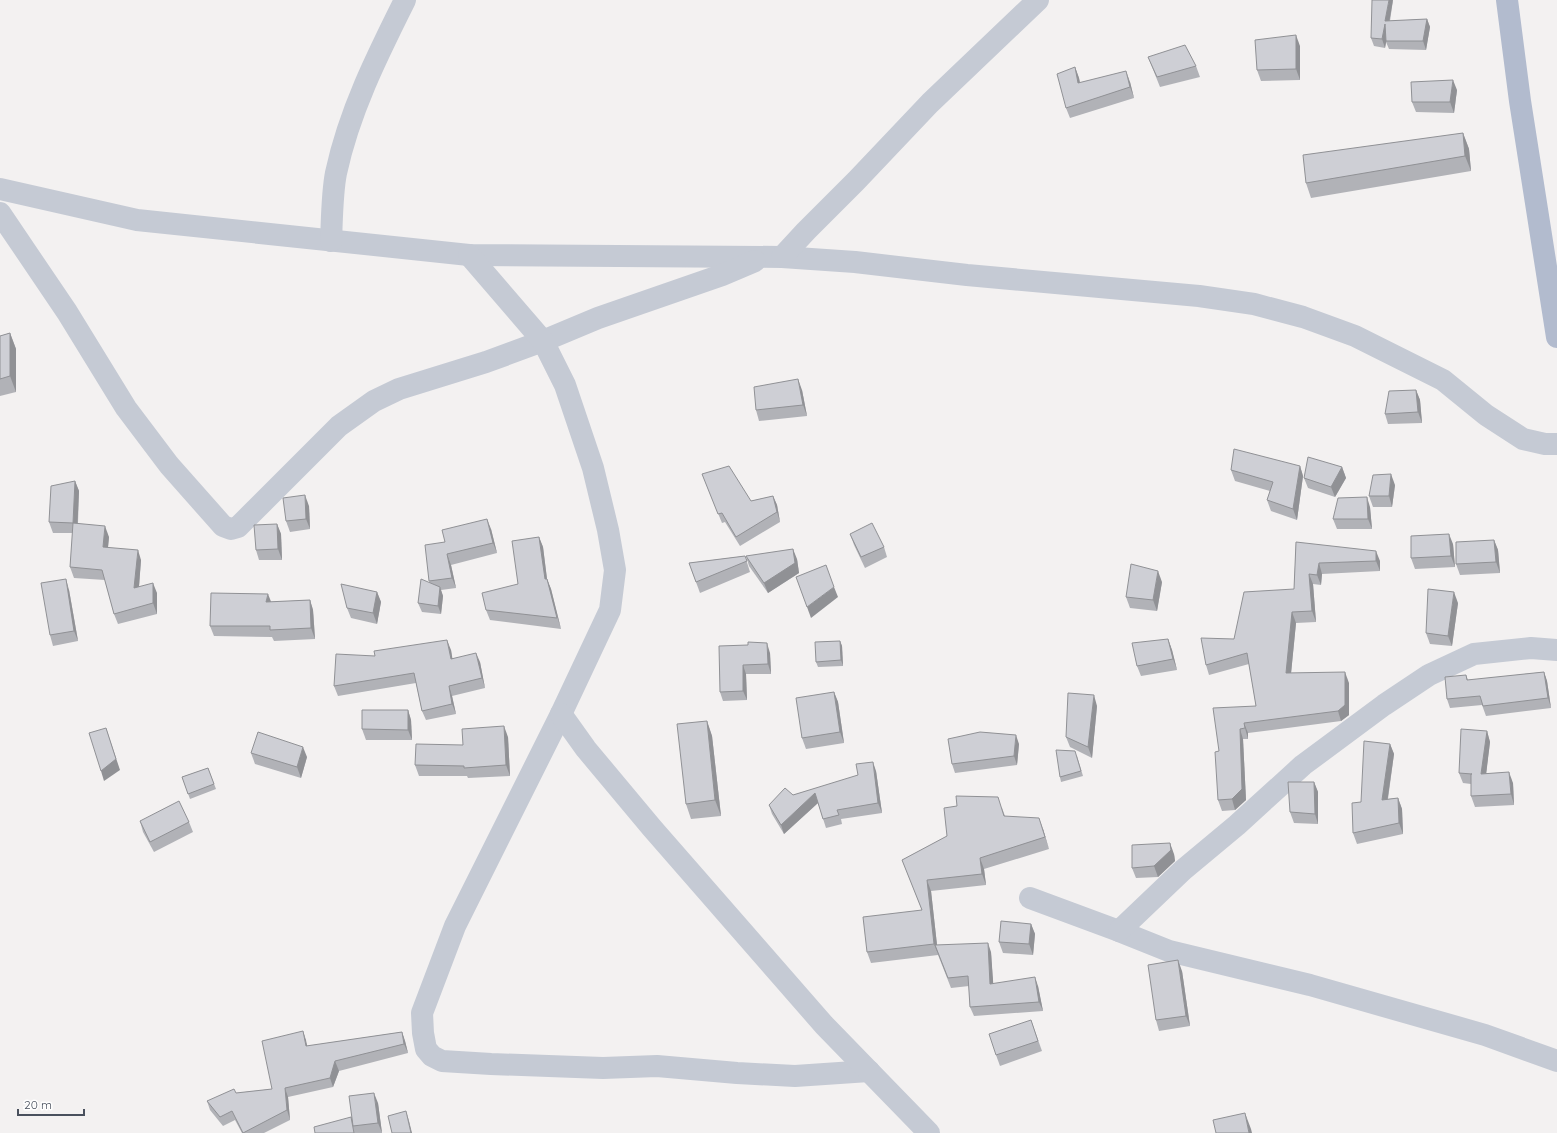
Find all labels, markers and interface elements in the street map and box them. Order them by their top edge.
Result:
scale bar [18,1091,84,1117]
text: 20 m [24,1097,52,1112]

